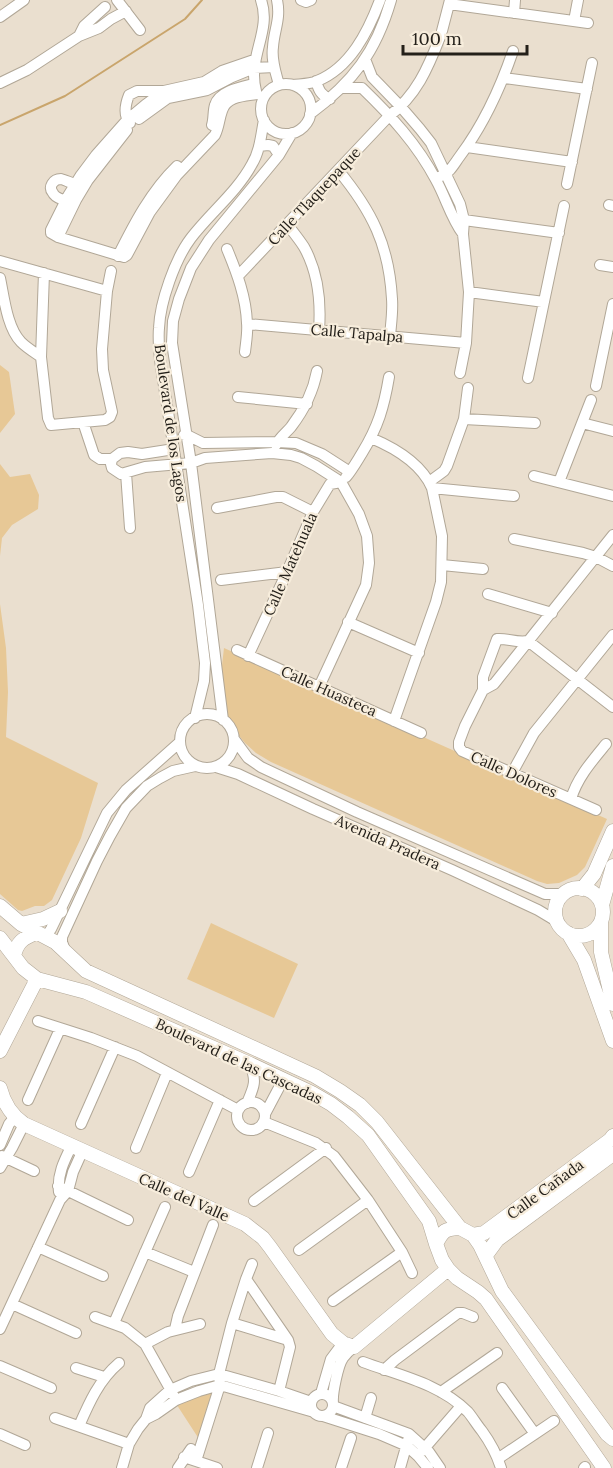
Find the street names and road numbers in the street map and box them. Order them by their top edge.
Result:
street label: Calle Tlaquepaque [263,143,365,249]
street label: Calle Tapalpa [310,319,404,347]
street label: Boulevard de los Lagos [151,343,191,503]
street label: Calle Matehuala [259,509,321,619]
street label: Calle Huasteca [278,661,380,721]
street label: Calle Dolores [468,746,560,802]
street label: Avenida Pradera [332,810,444,874]
street label: Boulevard de las Cascadas [153,1014,326,1108]
street label: Calle Cañada [503,1155,587,1223]
street label: Calle del Valle [136,1169,232,1225]

